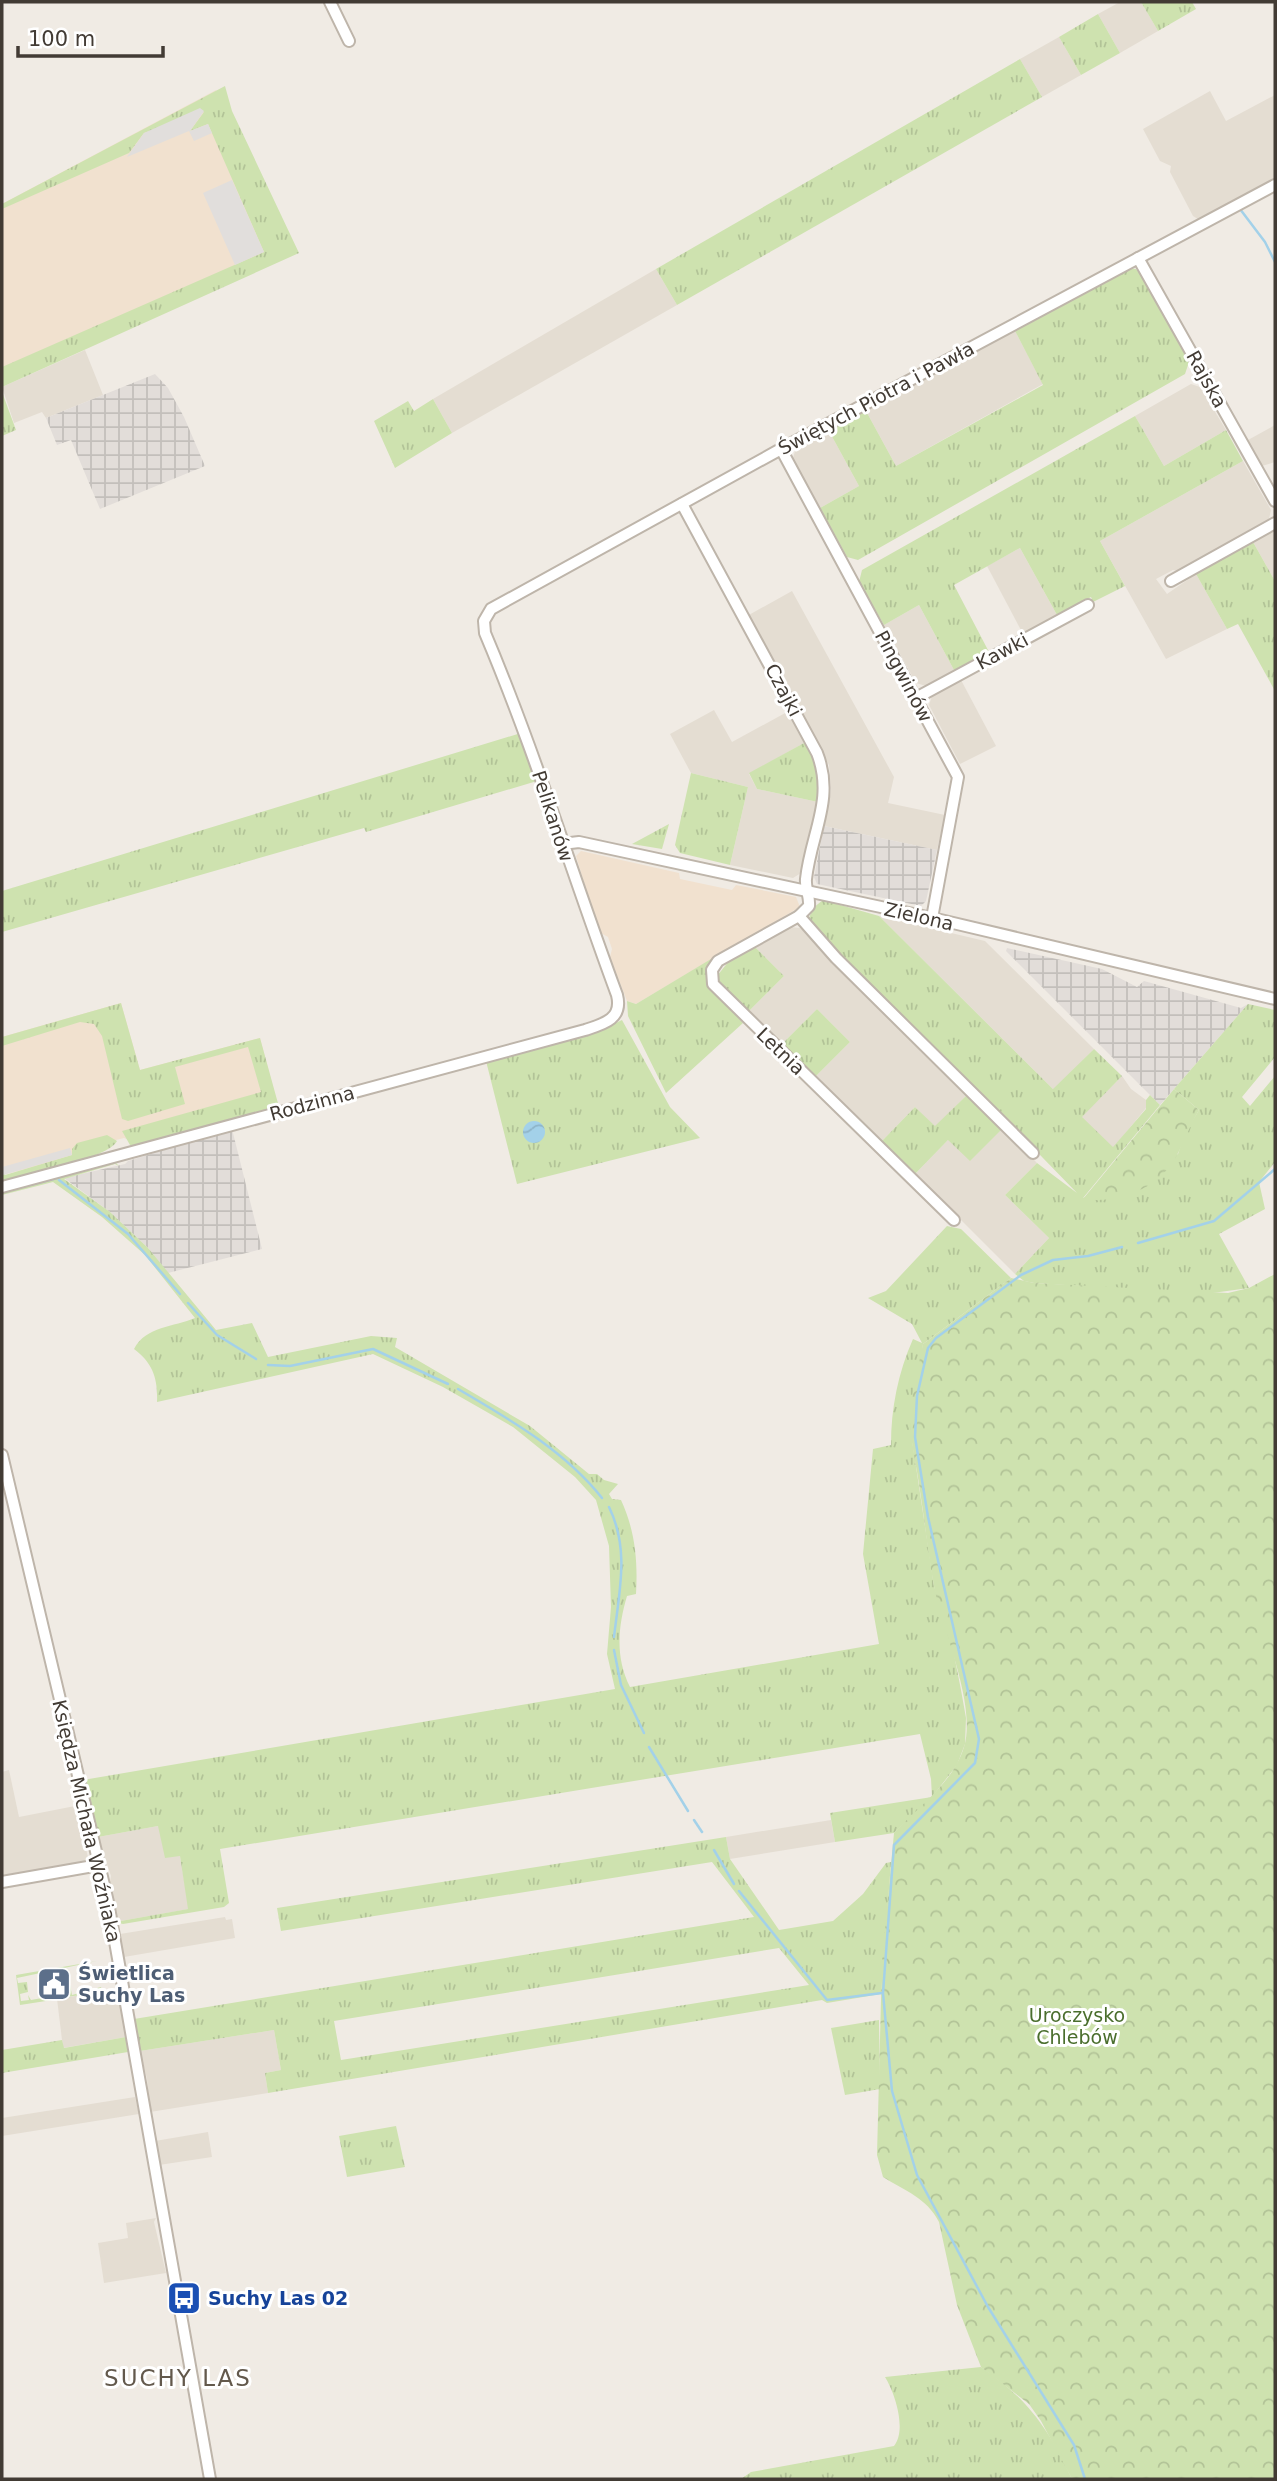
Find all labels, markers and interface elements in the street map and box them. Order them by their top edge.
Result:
scale bar [18,14,163,58]
text: 100 m [28,27,95,51]
street label: Świętych Piotra i Pawła [774,336,978,459]
street label: Rajska [1182,347,1232,411]
street label: Pingwinów [871,626,937,726]
street label: Kawki [972,628,1032,674]
street label: Czajki [761,660,807,720]
street label: Pelikanów [528,768,578,864]
street label: Zielona [882,897,956,935]
street label: Letnia [752,1023,810,1079]
street label: Rodzinna [267,1081,357,1125]
street label: Księdza Michała Woźniaka [48,1697,126,1945]
place label: Świetlica Suchy Las [78,1961,185,2006]
public building icon: Świetlica Suchy Las [35,1965,73,2003]
park label: Uroczysko Chlebów [1029,2004,1125,2048]
bus stop icon: Suchy Las 02 [165,2279,203,2317]
place label: Suchy Las 02 [208,2287,348,2309]
district label: SUCHY LAS [104,2365,252,2391]

